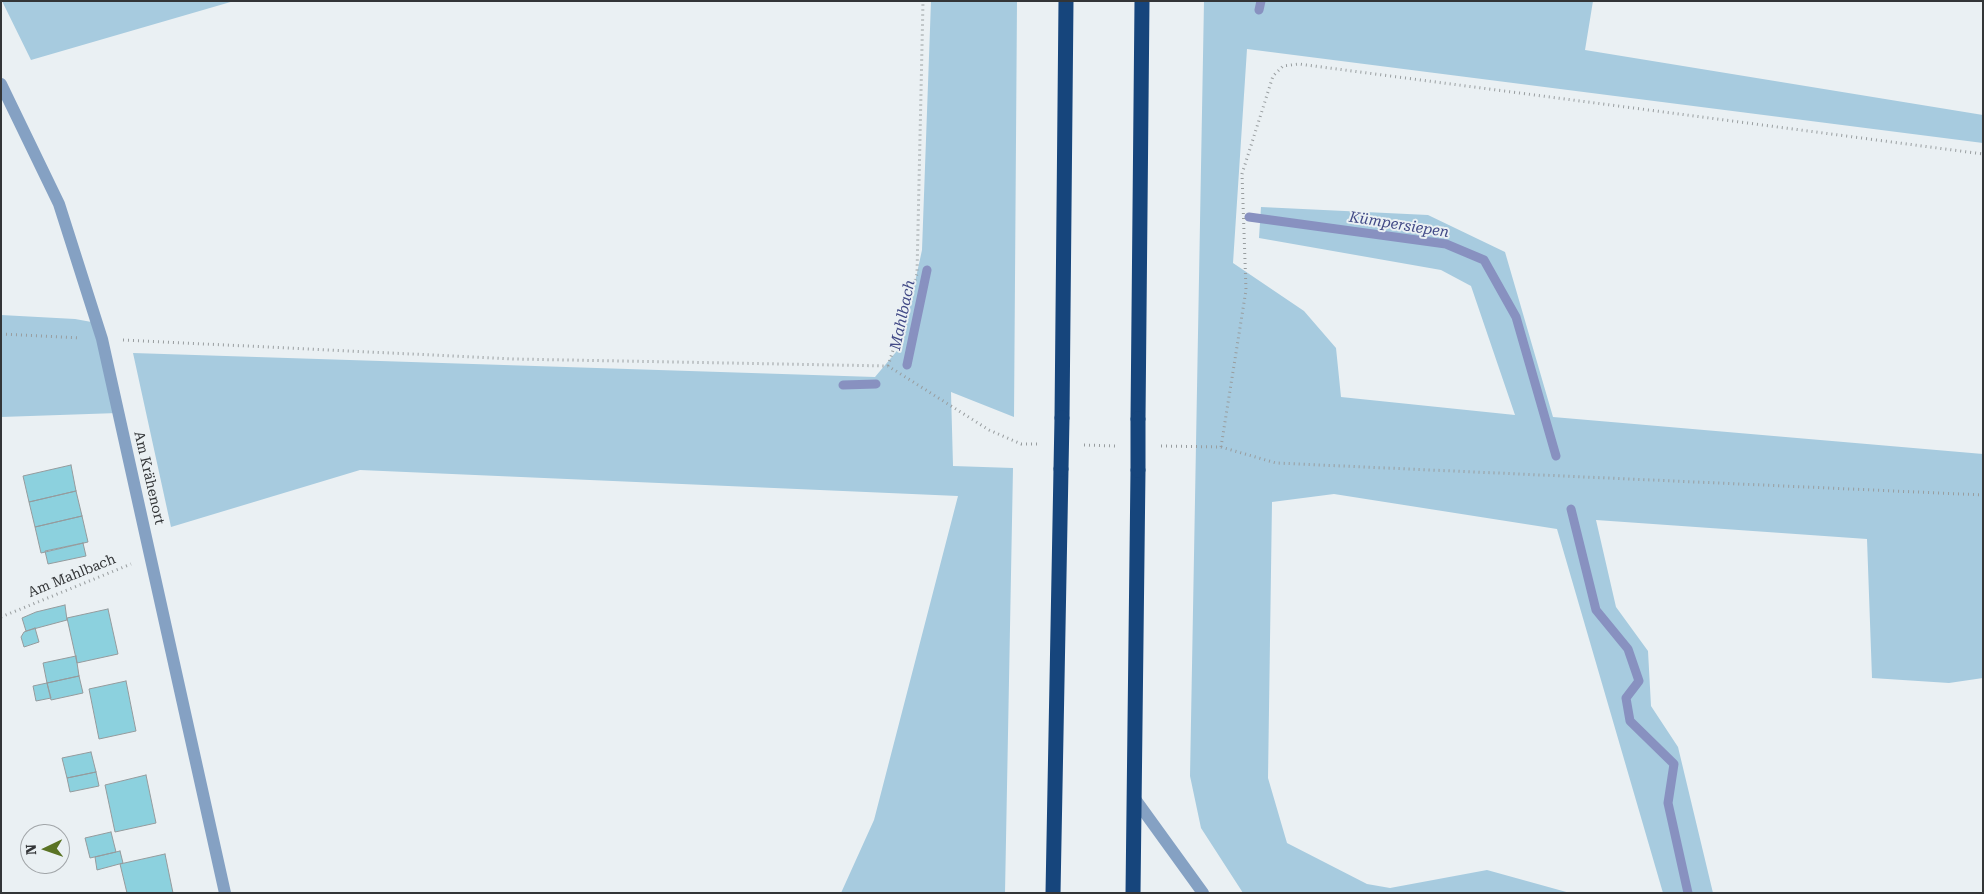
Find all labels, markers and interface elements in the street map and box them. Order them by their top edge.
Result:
water label: Kümpersiepen [1348,208,1450,242]
water label: Mahlbach [887,278,919,352]
street label: Am Krähenort [130,430,168,526]
street label: Am Mahlbach [26,551,118,601]
north arrow [20,824,70,874]
text: N [23,844,39,856]

